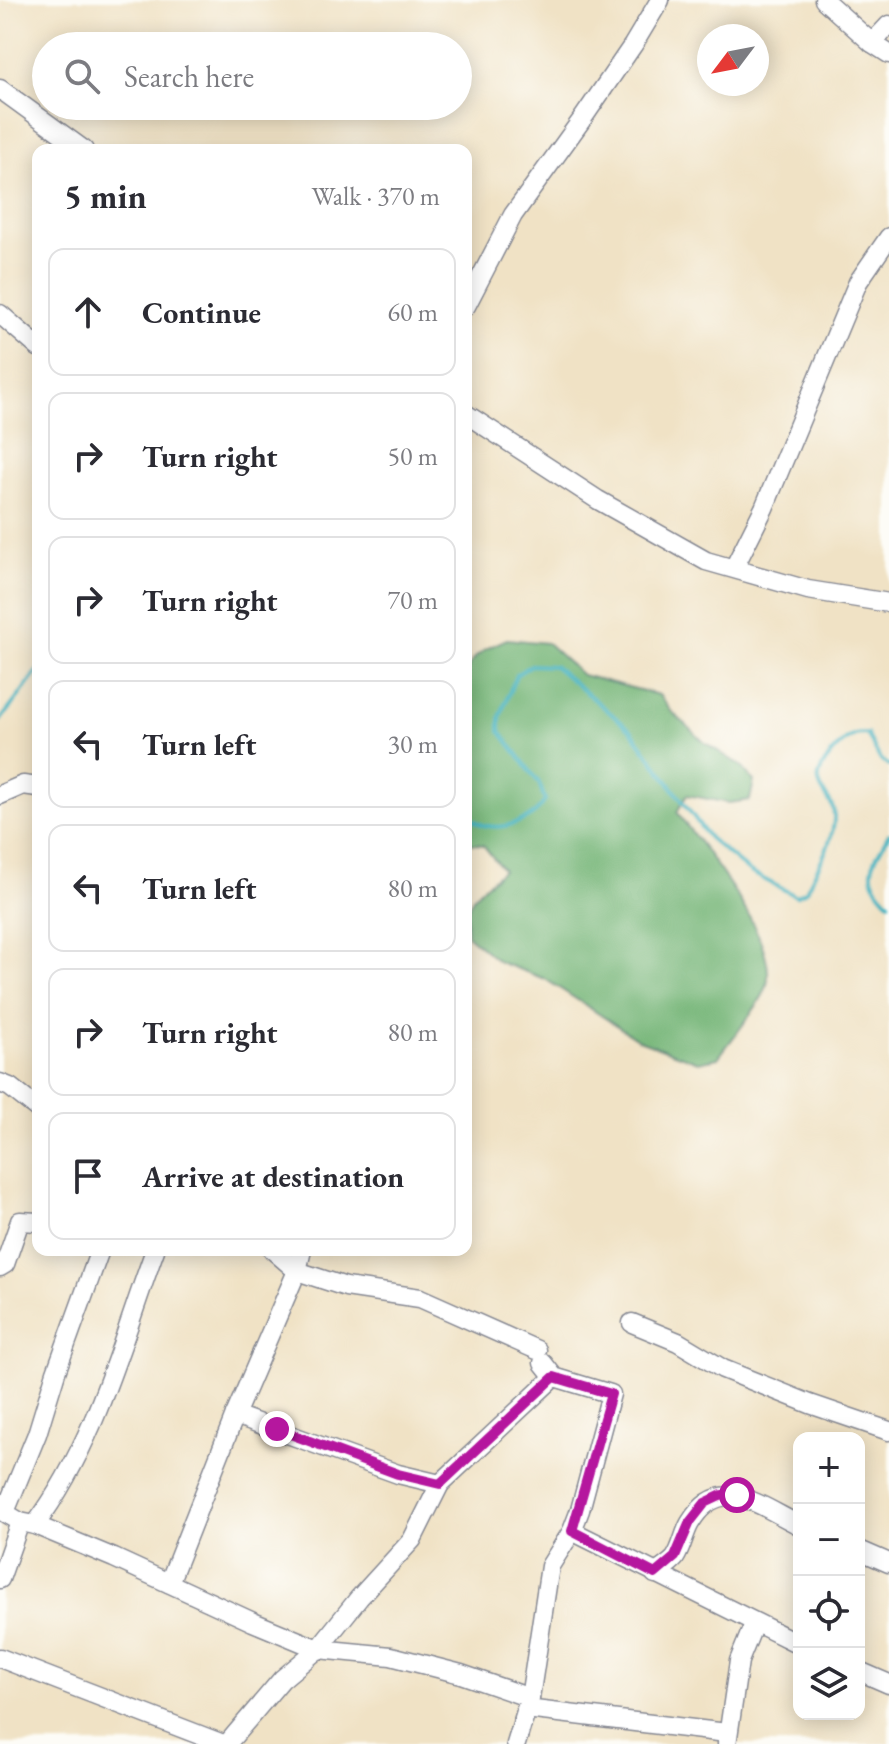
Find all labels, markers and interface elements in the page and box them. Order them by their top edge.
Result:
north arrow [697,24,769,96]
search box [32,32,472,120]
icon: search [60,54,104,98]
text: Search here [124,57,254,96]
text: 5 min [64,174,147,218]
text: Walk · 370 m [312,179,440,213]
icon: ahead [66,290,110,334]
text: Continue [142,293,261,332]
text: 60 m [388,295,438,329]
icon: right [66,434,110,478]
text: Turn right [142,437,278,476]
text: 50 m [388,439,438,473]
icon: right [66,578,110,622]
text: Turn right [142,581,278,620]
text: 70 m [388,583,438,617]
icon: left [66,722,110,766]
text: Turn left [142,725,256,764]
text: 30 m [388,727,438,761]
icon: left [66,866,110,910]
text: Turn left [142,869,256,908]
text: 80 m [388,871,438,905]
icon: right [66,1010,110,1054]
text: Turn right [142,1013,278,1052]
text: 80 m [388,1015,438,1049]
icon: arrive [66,1154,110,1198]
text: Arrive at destination [142,1157,404,1196]
route end [259,1411,295,1447]
map controls [793,1432,865,1720]
button: + [793,1432,865,1504]
route start [719,1477,755,1513]
button: − [793,1504,865,1576]
button: locate [793,1576,865,1648]
button: layers [793,1648,865,1720]

